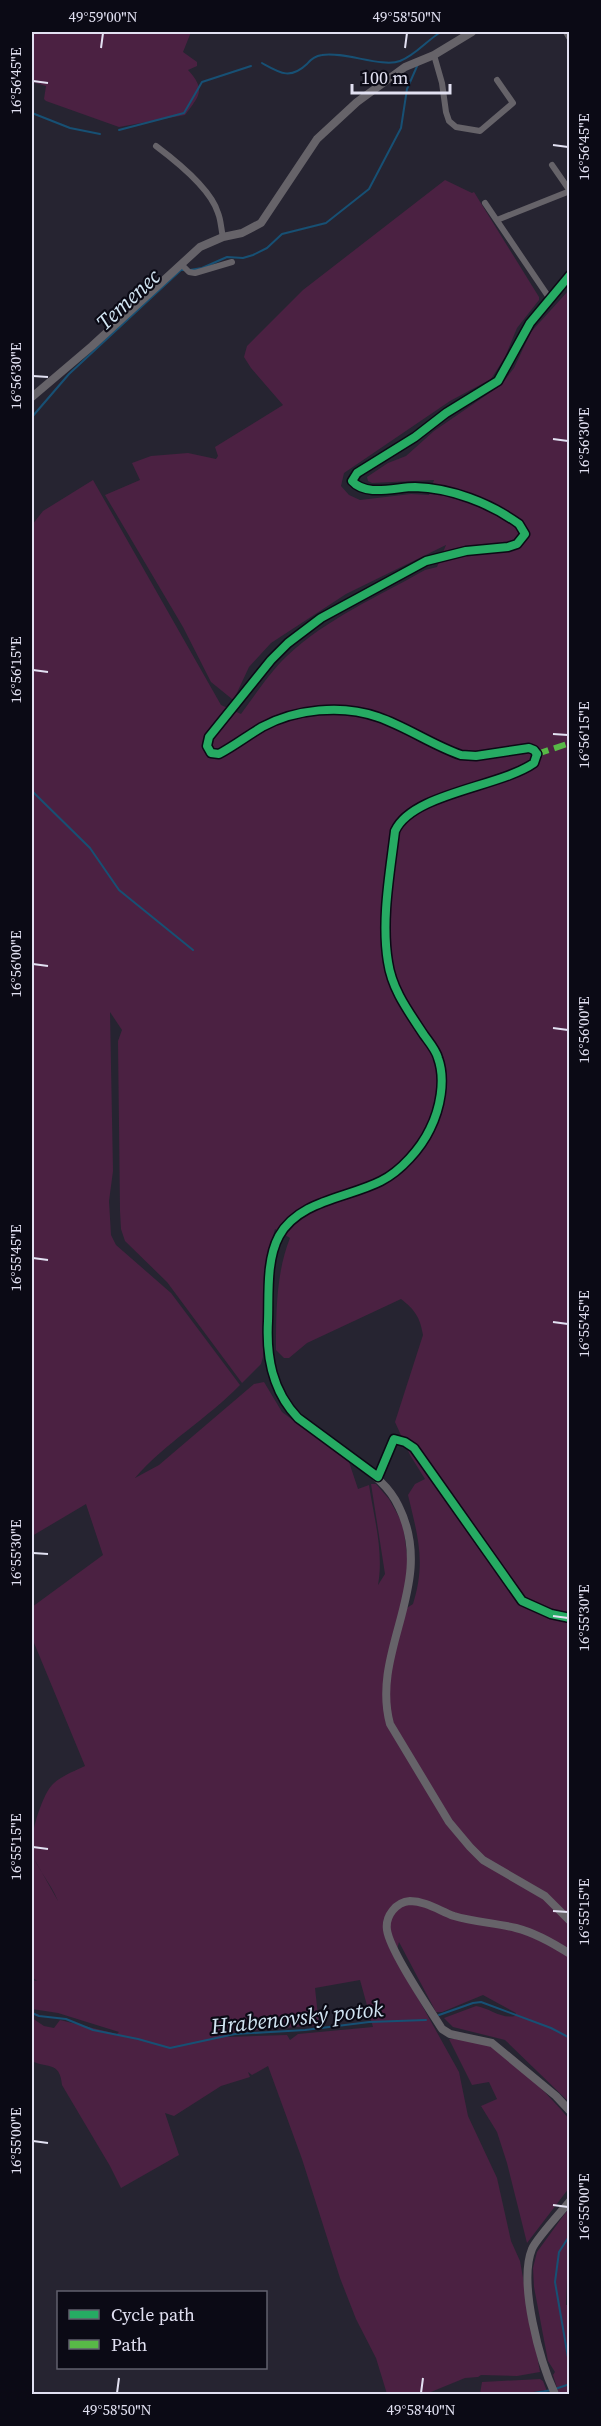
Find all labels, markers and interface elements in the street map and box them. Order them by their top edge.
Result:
text: 49°59'00"N [68,6,138,27]
text: 49°58'50"N [372,6,442,27]
text: 16°56'45"E [5,47,26,115]
scale bar [352,57,450,95]
text: 100 m [361,65,408,90]
text: 16°56'45"E [573,113,594,181]
water label: Temenec [89,261,167,337]
text: 16°56'30"E [5,342,26,410]
text: 16°56'30"E [573,407,594,475]
text: 16°56'15"E [5,636,26,704]
text: 16°56'15"E [573,701,594,769]
text: 16°56'00"E [5,930,26,998]
text: 16°56'00"E [573,996,594,1064]
text: 16°55'45"E [5,1224,26,1292]
text: 16°55'45"E [573,1290,594,1358]
text: 16°55'30"E [5,1519,26,1587]
text: 16°55'30"E [573,1584,594,1652]
text: 16°55'15"E [5,1813,26,1881]
text: 16°55'15"E [573,1878,594,1946]
water label: Hrabenovský potok [208,1993,385,2041]
text: 16°55'00"E [5,2107,26,2175]
text: 16°55'00"E [573,2173,594,2241]
legend [57,2291,267,2369]
text: Cycle path [111,2302,195,2327]
text: Path [111,2332,148,2357]
text: 49°58'50"N [82,2399,152,2420]
text: 49°58'40"N [386,2399,456,2420]

